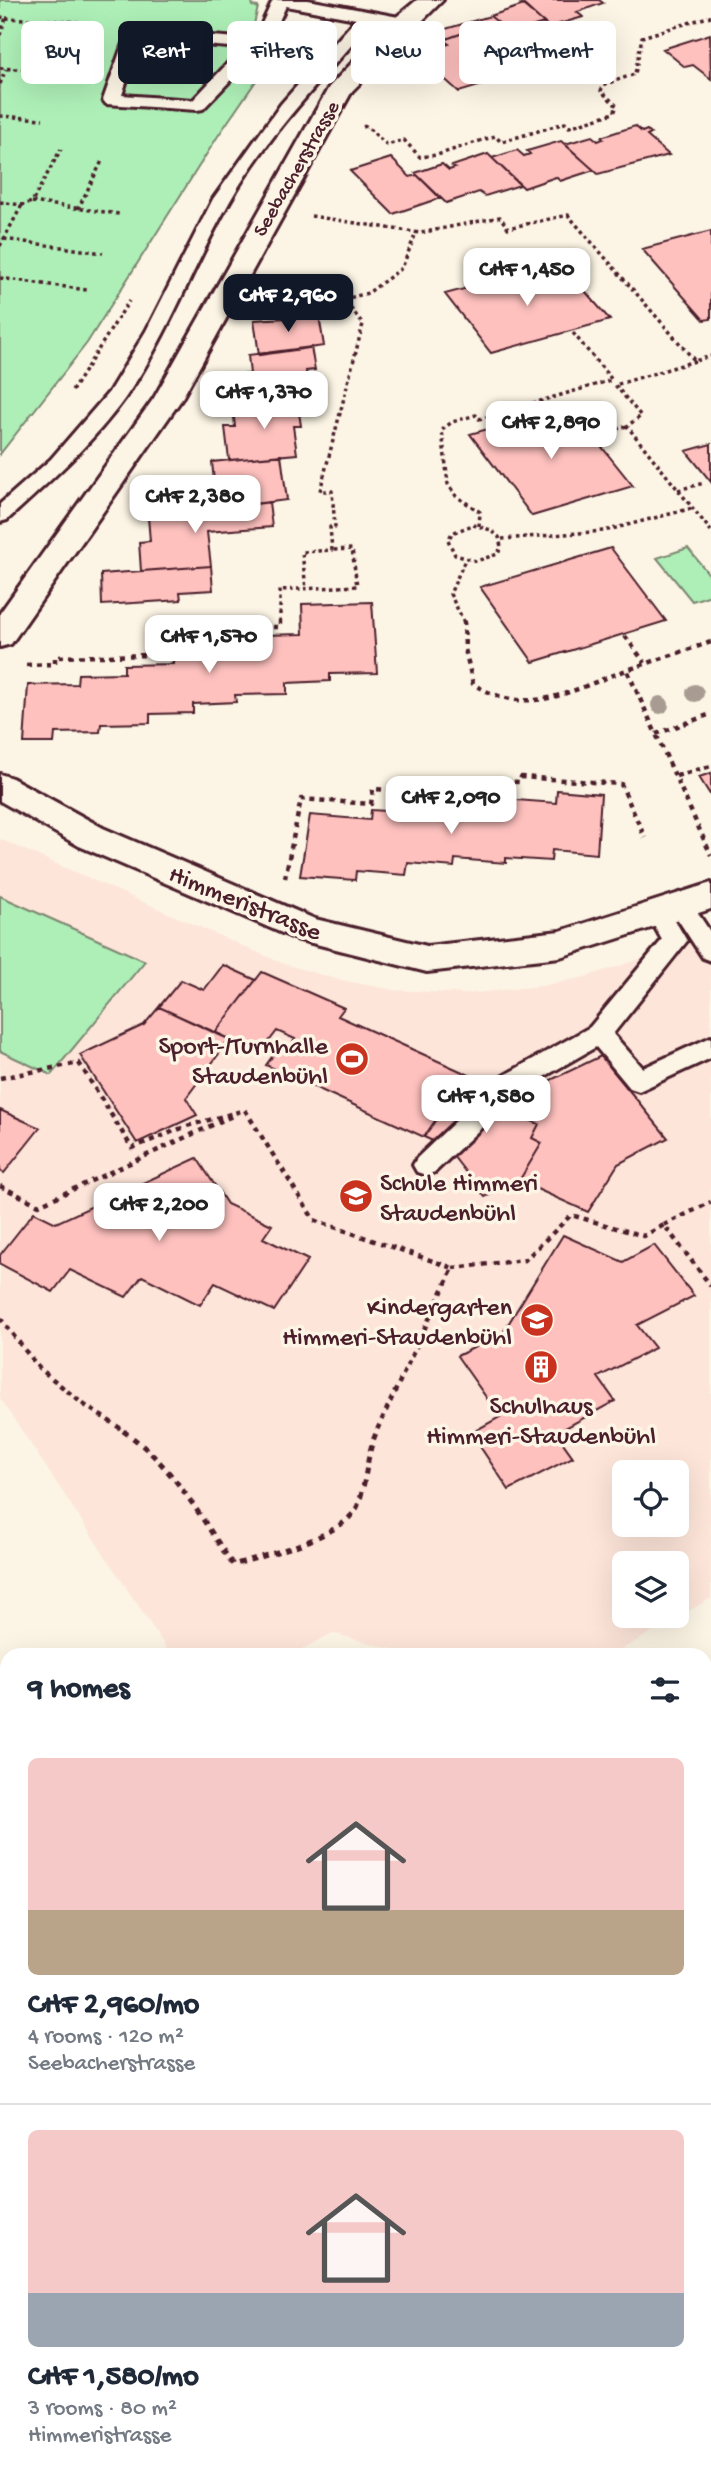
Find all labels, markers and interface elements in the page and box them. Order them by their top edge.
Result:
chip: Buy [21,21,104,84]
chip: Rent [118,21,213,84]
chip: Filters [227,21,337,84]
chip: New [351,21,445,84]
chip: Apartment [459,21,616,84]
street label: Seebacherstrasse [249,96,348,242]
pin: CHF 1,450 [447,248,607,308]
text: CHF 1,450 [479,257,575,284]
pin: CHF 2,960 [208,274,368,334]
text: CHF 2,960 [239,283,337,310]
pin: CHF 1,370 [184,372,344,431]
text: CHF 1,370 [216,380,312,407]
pin: CHF 2,890 [471,402,631,461]
text: CHF 2,890 [502,410,600,437]
pin: CHF 2,380 [115,476,275,535]
text: CHF 2,380 [146,484,244,511]
pin: CHF 1,570 [129,616,289,675]
text: CHF 1,570 [161,624,257,651]
pin: CHF 2,090 [371,776,531,836]
text: CHF 2,090 [402,785,500,812]
street label: Himmeristrasse [163,860,326,950]
place label: Sport-/Turnhalle Staudenbühl [158,1033,329,1094]
sports icon: Sport-/Turnhalle Staudenbühl [333,1040,371,1078]
pin: CHF 1,580 [406,1076,566,1135]
text: CHF 1,580 [437,1084,535,1111]
place label: Schule Himmeri Staudenbühl [380,1170,538,1231]
school or university icon: Schule Himmeri Staudenbühl [337,1177,375,1215]
pin: CHF 2,200 [79,1184,239,1243]
text: CHF 2,200 [110,1192,208,1219]
place label: Kindergarten Himmeri-Staudenbühl [282,1294,513,1355]
school or university icon: Kindergarten Himmeri-Staudenbühl [518,1301,556,1339]
building icon: Schulhaus Himmeri-Staudenbühl [522,1348,560,1386]
place label: Schulhaus Himmeri-Staudenbühl [426,1393,656,1454]
map controls [612,1460,689,1628]
button: locate [612,1460,689,1537]
button: layers [612,1551,689,1628]
icon: filters [646,1671,684,1709]
text: 9 homes [28,1673,130,1708]
icon: home [293,1803,419,1929]
text: CHF 2,960/mo [28,1989,199,2024]
text: 4 rooms · 120 m² [28,2024,184,2051]
text: Seebacherstrasse [28,2051,195,2078]
icon: home [293,2175,419,2301]
text: CHF 1,580/mo [28,2361,199,2396]
text: 3 rooms · 80 m² [28,2396,177,2423]
text: Himmeristrasse [28,2423,171,2450]

